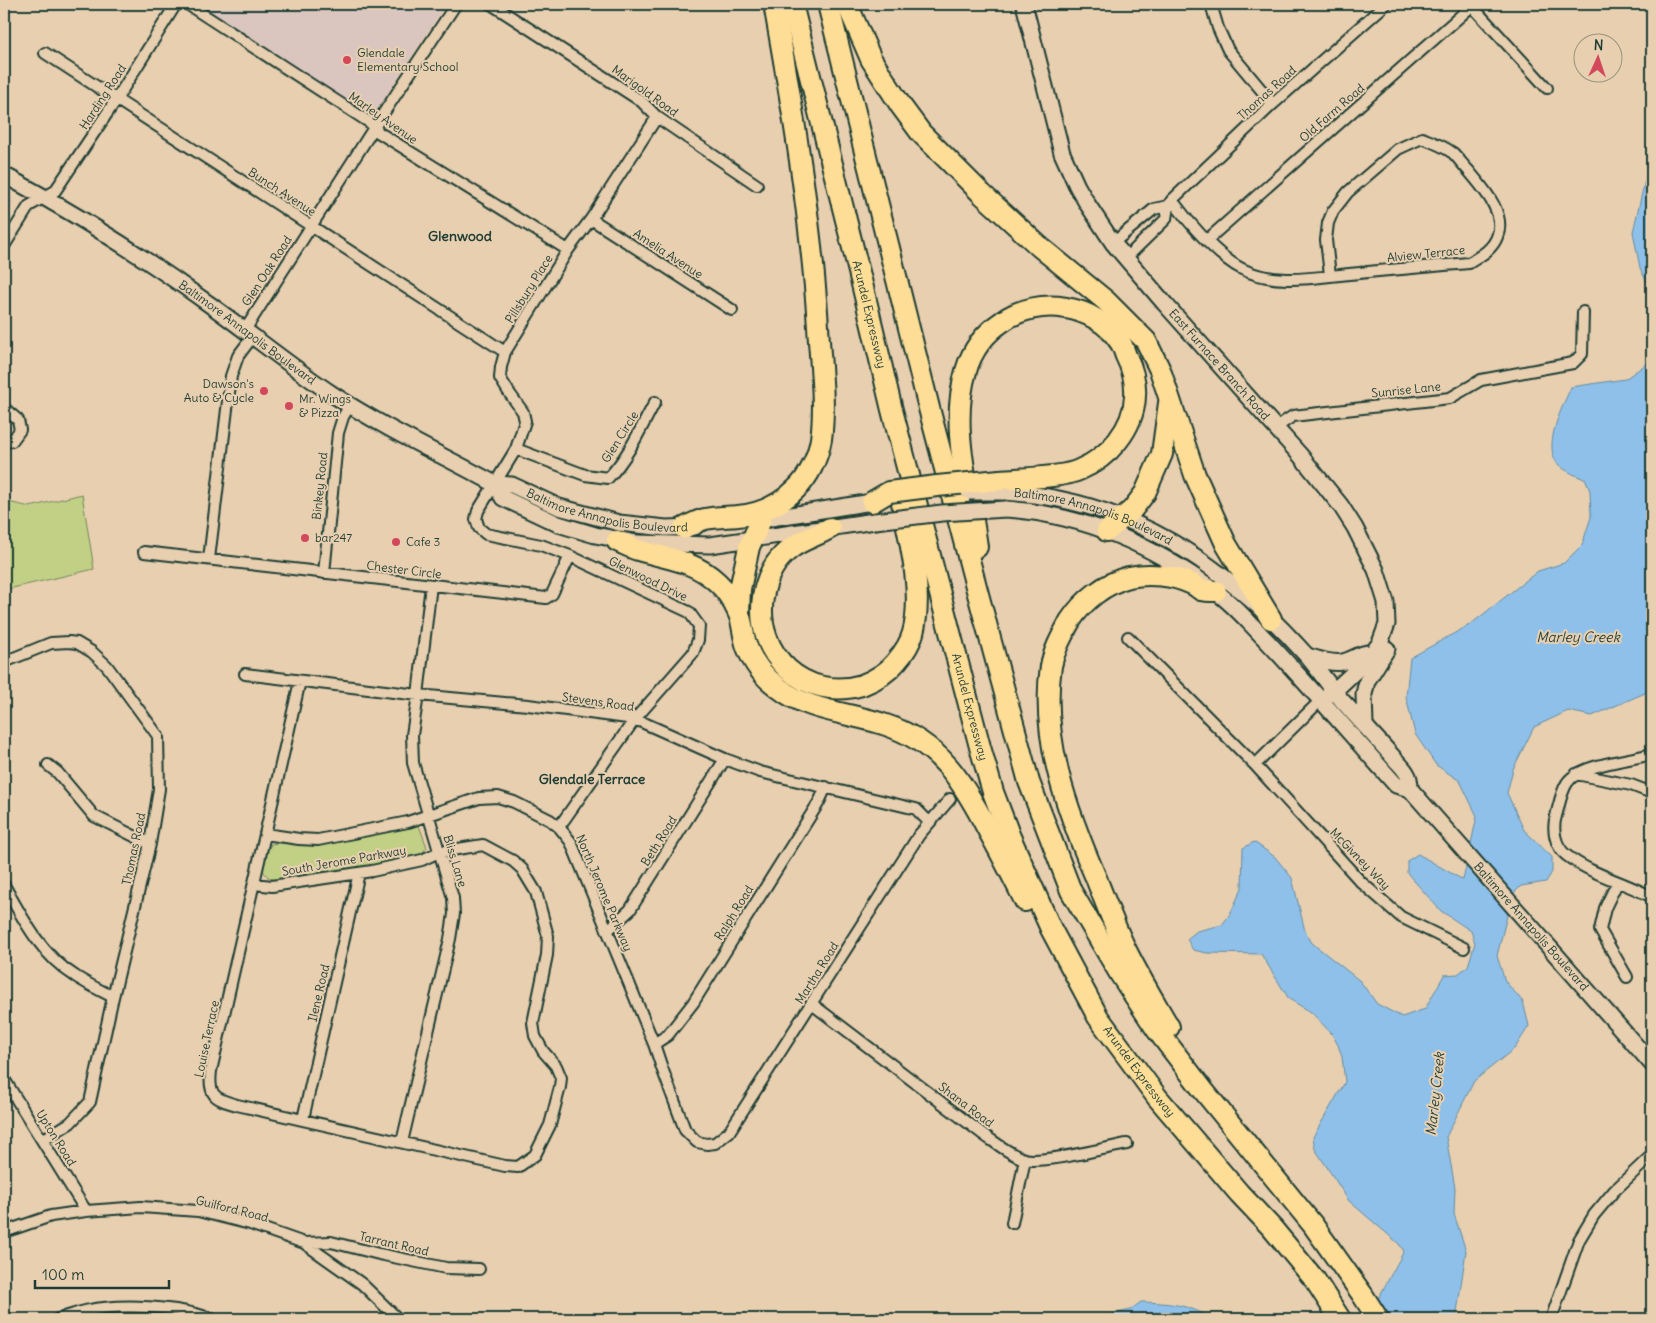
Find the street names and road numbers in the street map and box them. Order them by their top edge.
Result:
street label: Harding Road [76,61,129,132]
street label: Marigold Road [609,62,681,120]
street label: Thomas Road [1234,62,1299,123]
street label: Old Farm Road [1296,80,1367,145]
street label: Marley Avenue [346,88,421,147]
street label: Bunch Avenue [246,164,319,219]
street label: Amelia Avenue [631,226,706,282]
street label: Glen Oak Road [238,233,295,309]
street label: Alview Terrace [1386,242,1466,265]
street label: Pillsbury Place [502,252,556,326]
street label: Arundel Expressway [849,259,890,370]
street label: Baltimore Annapolis Boulevard [176,277,319,388]
street label: East Furnace Branch Road [1166,306,1273,423]
street label: Sunrise Lane [1370,378,1441,401]
street label: Glen Circle [598,408,641,465]
street label: Binkey Road [308,451,331,520]
street label: Baltimore Annapolis Boulevard [524,485,688,535]
street label: Baltimore Annapolis Boulevard [1013,485,1175,548]
street label: Glenwood Drive [606,553,690,604]
street label: Chester Circle [366,557,442,582]
street label: Arundel Expressway [949,651,992,762]
street label: Stevens Road [561,689,635,714]
street label: Thomas Road [119,811,149,887]
street label: Beth Road [637,813,680,869]
street label: McGivney Way [1327,825,1394,893]
street label: North Jerome Parkway [573,832,636,953]
street label: Bliss Lane [440,833,471,889]
street label: South Jerome Parkway [281,842,407,879]
street label: Baltimore Annapolis Boulevard [1471,859,1592,994]
street label: Ralph Road [711,883,756,943]
street label: Martha Road [792,939,842,1006]
street label: Ilene Road [305,963,332,1023]
street label: Louise Terrace [191,999,222,1079]
street label: Arundel Expressway [1100,1023,1179,1120]
street label: Shana Road [936,1079,997,1130]
street label: Upton Road [33,1107,80,1169]
street label: Guilford Road [194,1192,270,1225]
street label: Tarrant Road [358,1228,430,1259]

